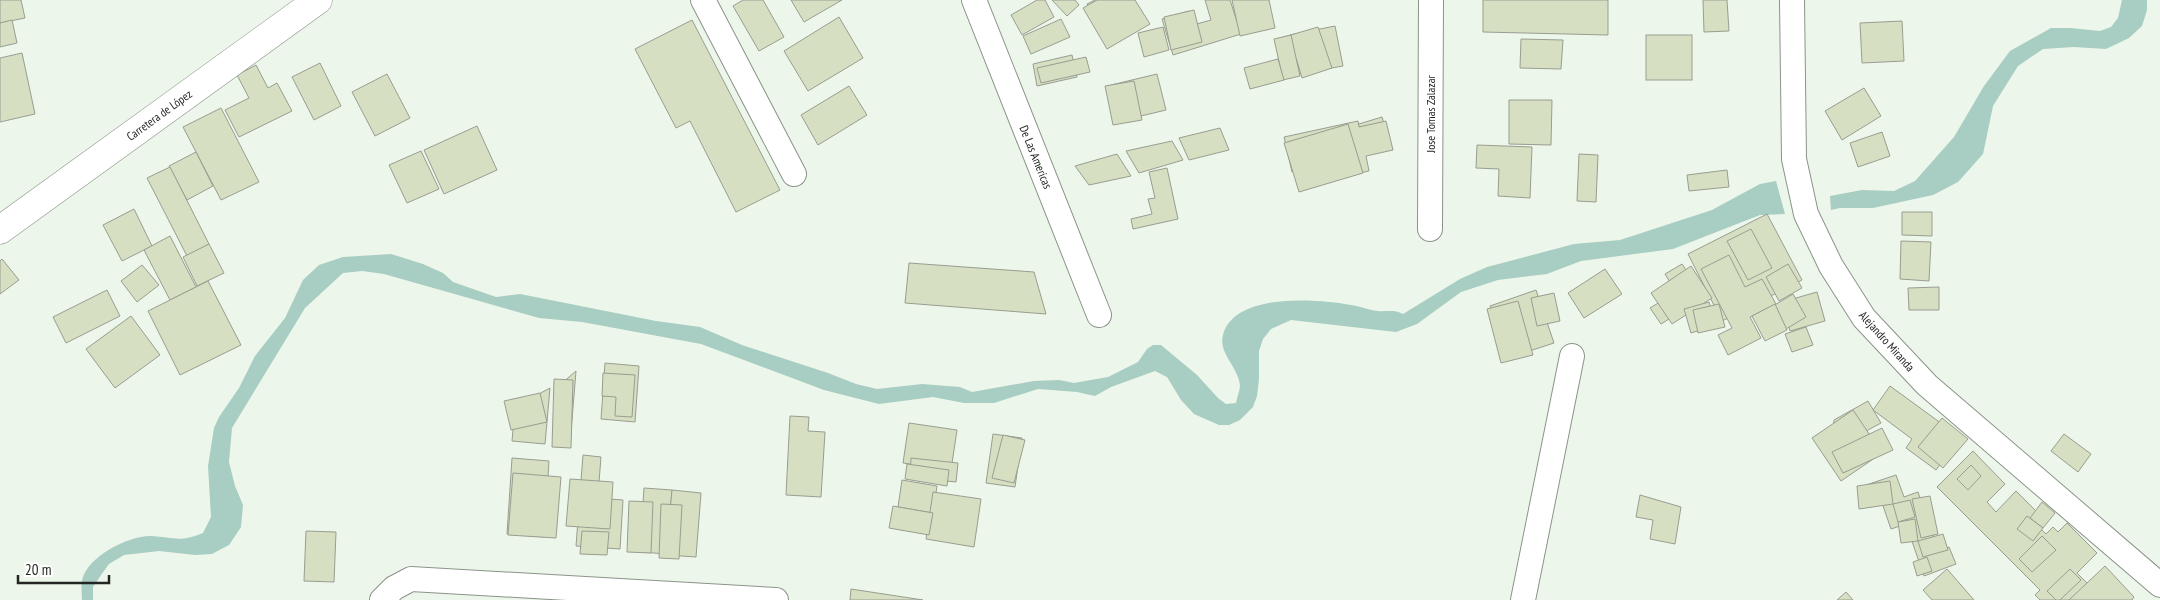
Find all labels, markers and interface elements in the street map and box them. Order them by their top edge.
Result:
street label: Jose Tomas Zalazar [1423,75,1438,154]
street label: Carretera de López [123,86,195,144]
street label: De Las Americas [1016,123,1056,191]
street label: Alejandro Miranda [1856,308,1918,374]
scale bar [18,552,109,584]
text: 20 m [25,560,51,579]

